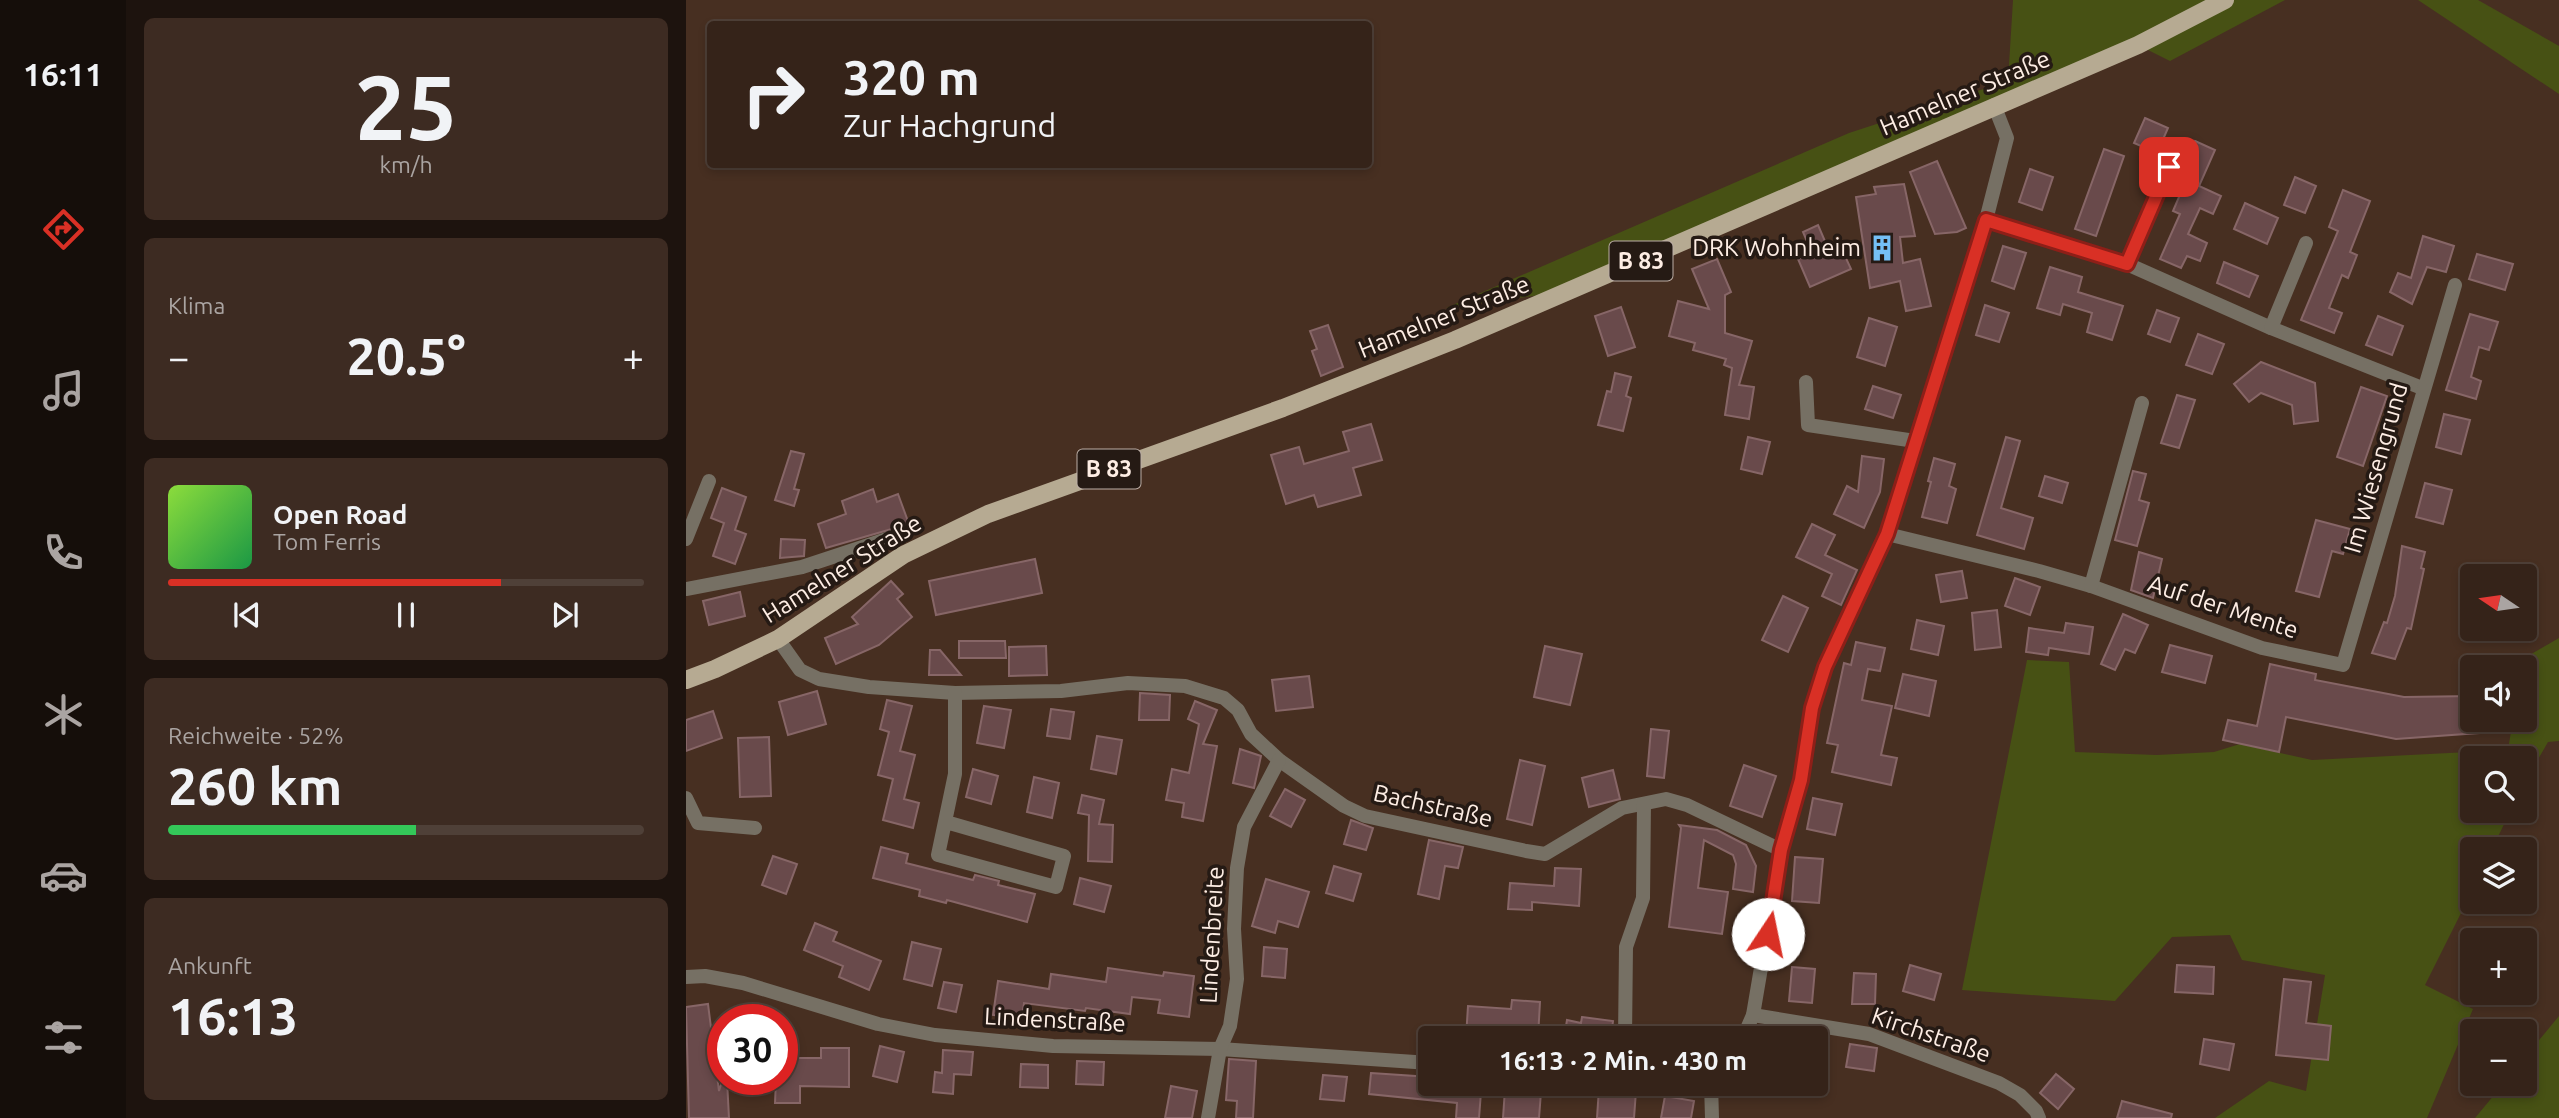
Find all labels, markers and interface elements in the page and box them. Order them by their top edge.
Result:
street label: Hamelner Straße [1876,45,2054,141]
icon: right [728,49,819,140]
text: 320 m [843,49,980,104]
text: 25 [355,55,457,157]
text: 16:11 [23,56,103,92]
text: Zur Hachgrund [843,107,1056,143]
pin [2139,137,2199,197]
icon: arrive [2150,148,2188,186]
text: km/h [379,152,433,177]
icon: directions [39,205,88,254]
building icon: DRK Wohnheim [1867,233,1897,263]
place label: DRK Wohnheim [1692,234,1861,261]
road number: B 83 [1609,242,1672,280]
street label: Hamelner Straße [1354,270,1533,363]
text: Klima [168,293,225,318]
text: 20.5° [346,327,466,385]
text: − [168,336,189,378]
text: + [623,336,644,378]
icon: music [39,366,88,415]
street label: Im Wiesengrund [2338,380,2413,556]
road number: B 83 [1078,449,1140,489]
text: Open Road [273,500,407,529]
street label: Hamelner Straße [757,509,926,628]
icon: phone [39,528,88,577]
text: Tom Ferris [273,529,381,554]
north arrow [2460,564,2538,640]
map controls [2460,564,2537,1096]
street label: Auf der Mente [2145,570,2302,644]
icon: previous [228,596,266,634]
icon: pause [387,596,425,634]
icon: next [546,596,584,634]
button: sound [2460,655,2537,732]
icon: climate [39,690,88,739]
text: Reichweite · 52% [168,723,344,748]
button: search [2460,746,2537,823]
text: 260 km [168,757,342,815]
street label: Bachstraße [1371,779,1495,832]
button: layers [2460,837,2537,914]
icon: car [39,851,88,900]
street label: Lindenbreite [1194,866,1229,1004]
position arrow [1731,897,1805,971]
button: + [2460,928,2537,1005]
text: Ankunft [168,953,252,978]
text: 16:13 [168,987,298,1045]
street label: Lindenstraße [984,1002,1127,1037]
street label: Kirchstraße [1868,1002,1994,1067]
speed limit sign: 30 [707,1004,798,1095]
icon: filters [39,1013,88,1062]
button: − [2460,1019,2537,1096]
text: 16:13 · 2 Min. · 430 m [1499,1046,1747,1075]

